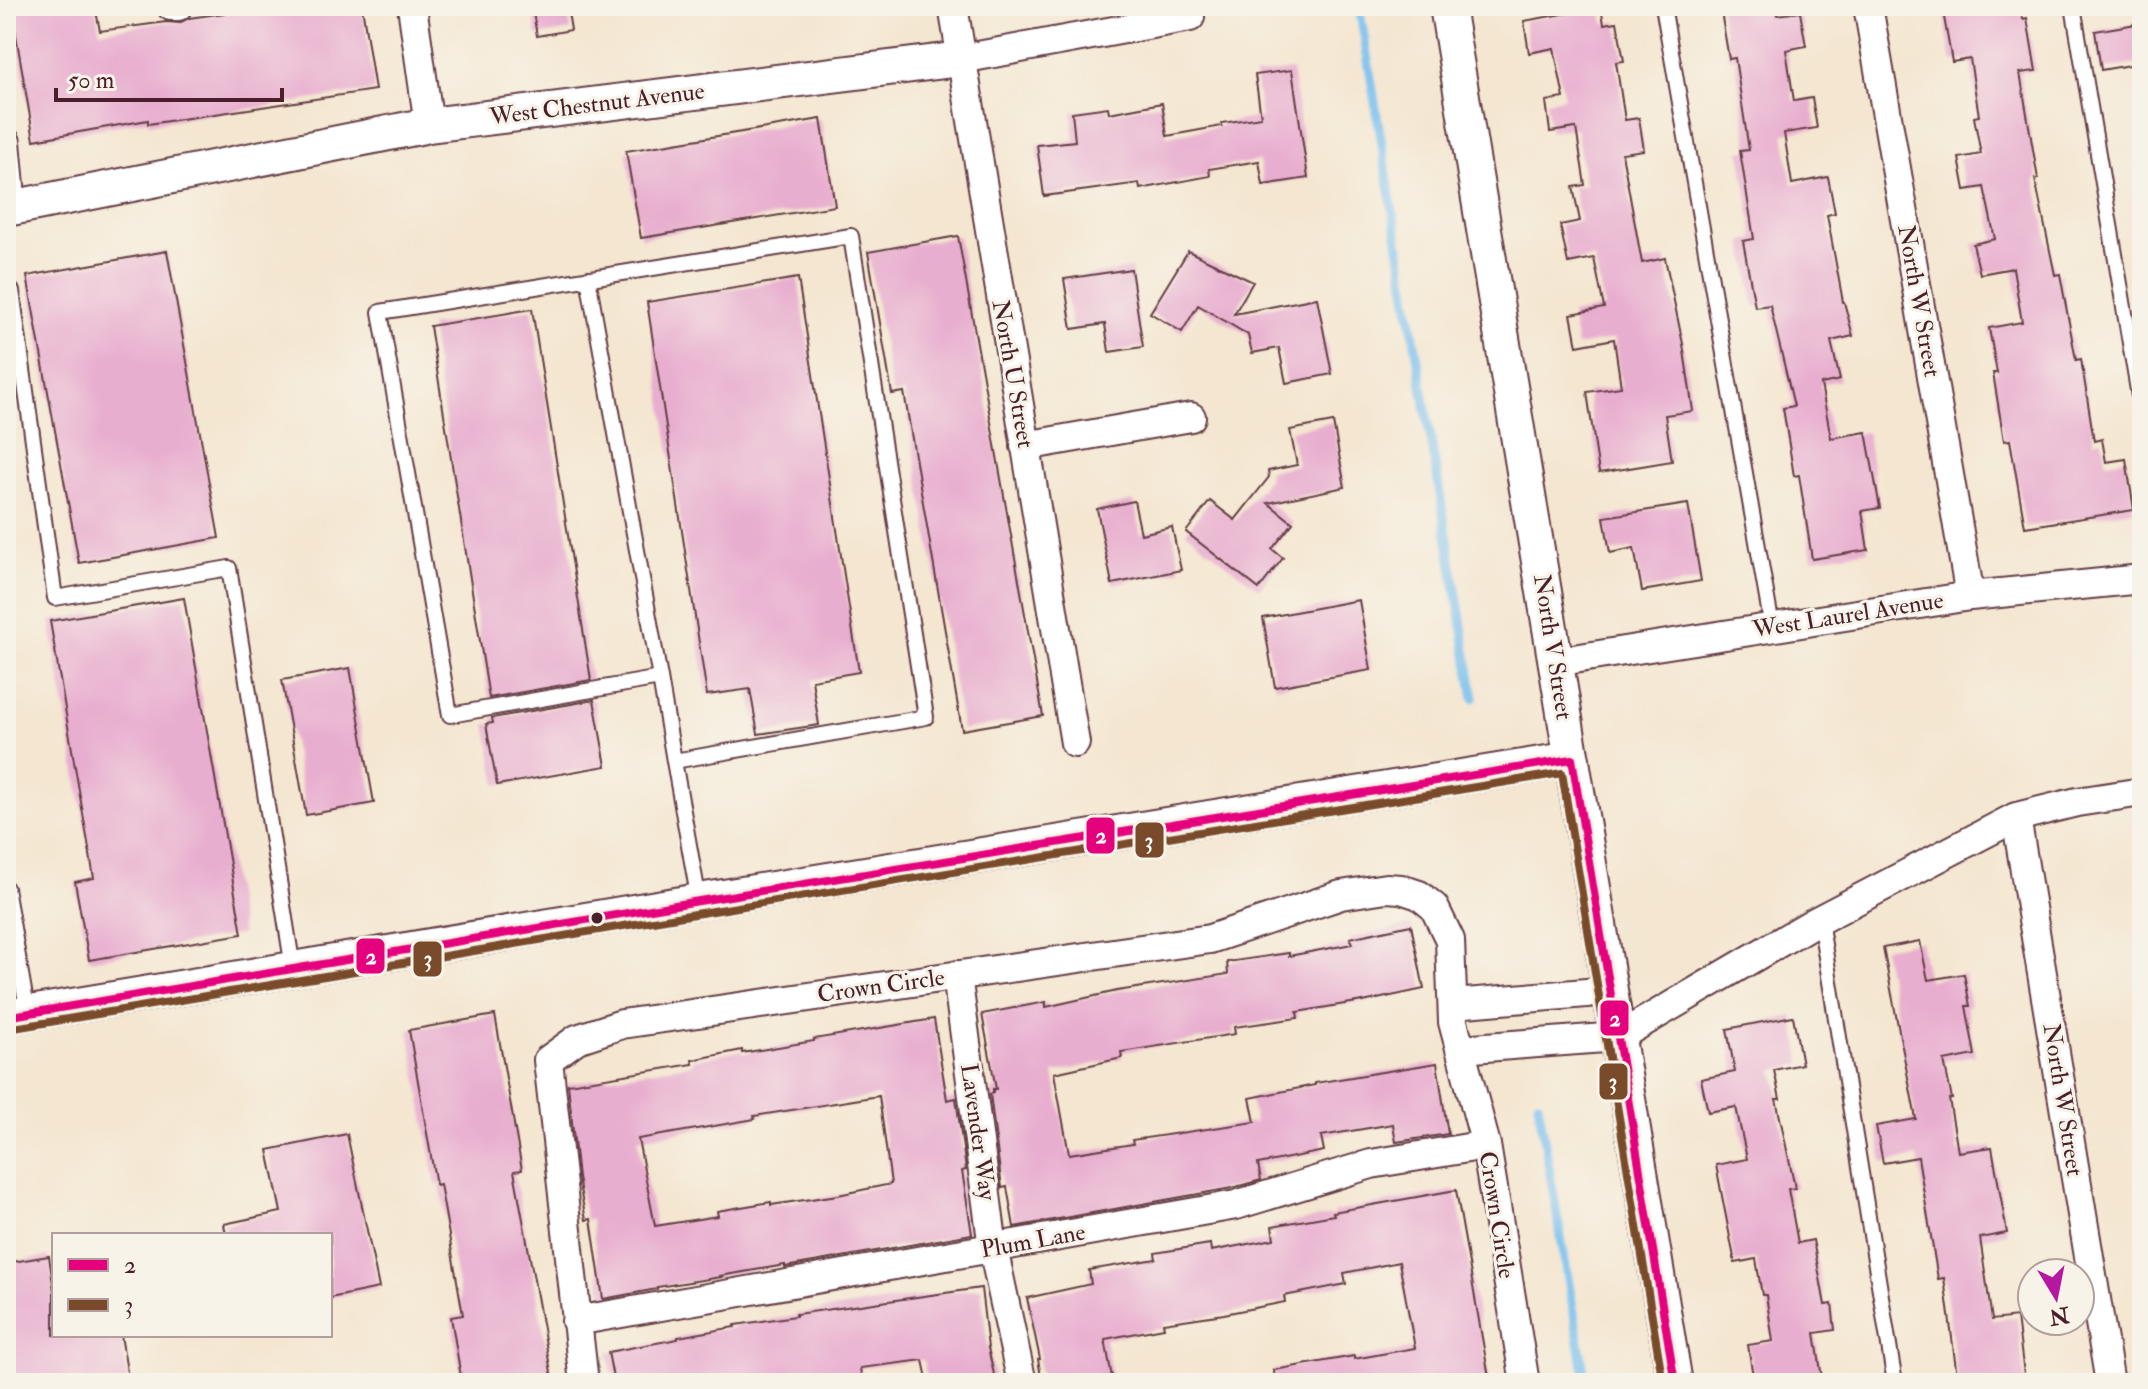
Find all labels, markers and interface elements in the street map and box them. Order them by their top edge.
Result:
scale bar [56,52,282,102]
text: 50 m [68,65,115,96]
street label: West Chestnut Avenue [487,75,706,133]
street label: North W Street [1890,222,1948,380]
street label: North U Street [985,298,1041,451]
street label: North V Street [1526,572,1580,722]
street label: West Laurel Avenue [1749,585,1946,646]
line badge: 2 [1085,816,1116,855]
line badge: 3 [1134,821,1165,859]
text: 2 [1095,822,1107,850]
text: 3 [1145,827,1153,855]
unlabelled marker [589,910,605,926]
line badge: 2 [355,937,386,975]
line badge: 3 [412,940,443,978]
text: 2 [365,943,377,971]
text: 3 [424,945,432,973]
street label: Crown Circle [815,962,947,1010]
line badge: 2 [1599,999,1630,1037]
text: 2 [1609,1005,1621,1033]
street label: North W Street [2036,1021,2090,1179]
street label: Lavender Way [953,1062,1003,1203]
line badge: 3 [1598,1062,1629,1101]
text: 3 [1609,1068,1617,1096]
street label: Crown Circle [1472,1149,1522,1281]
street label: Plum Lane [978,1217,1088,1265]
legend [52,1233,332,1337]
text: 2 [124,1250,136,1281]
north arrow [2016,1257,2096,1337]
text: 3 [124,1290,133,1321]
text: N [2047,1300,2072,1331]

